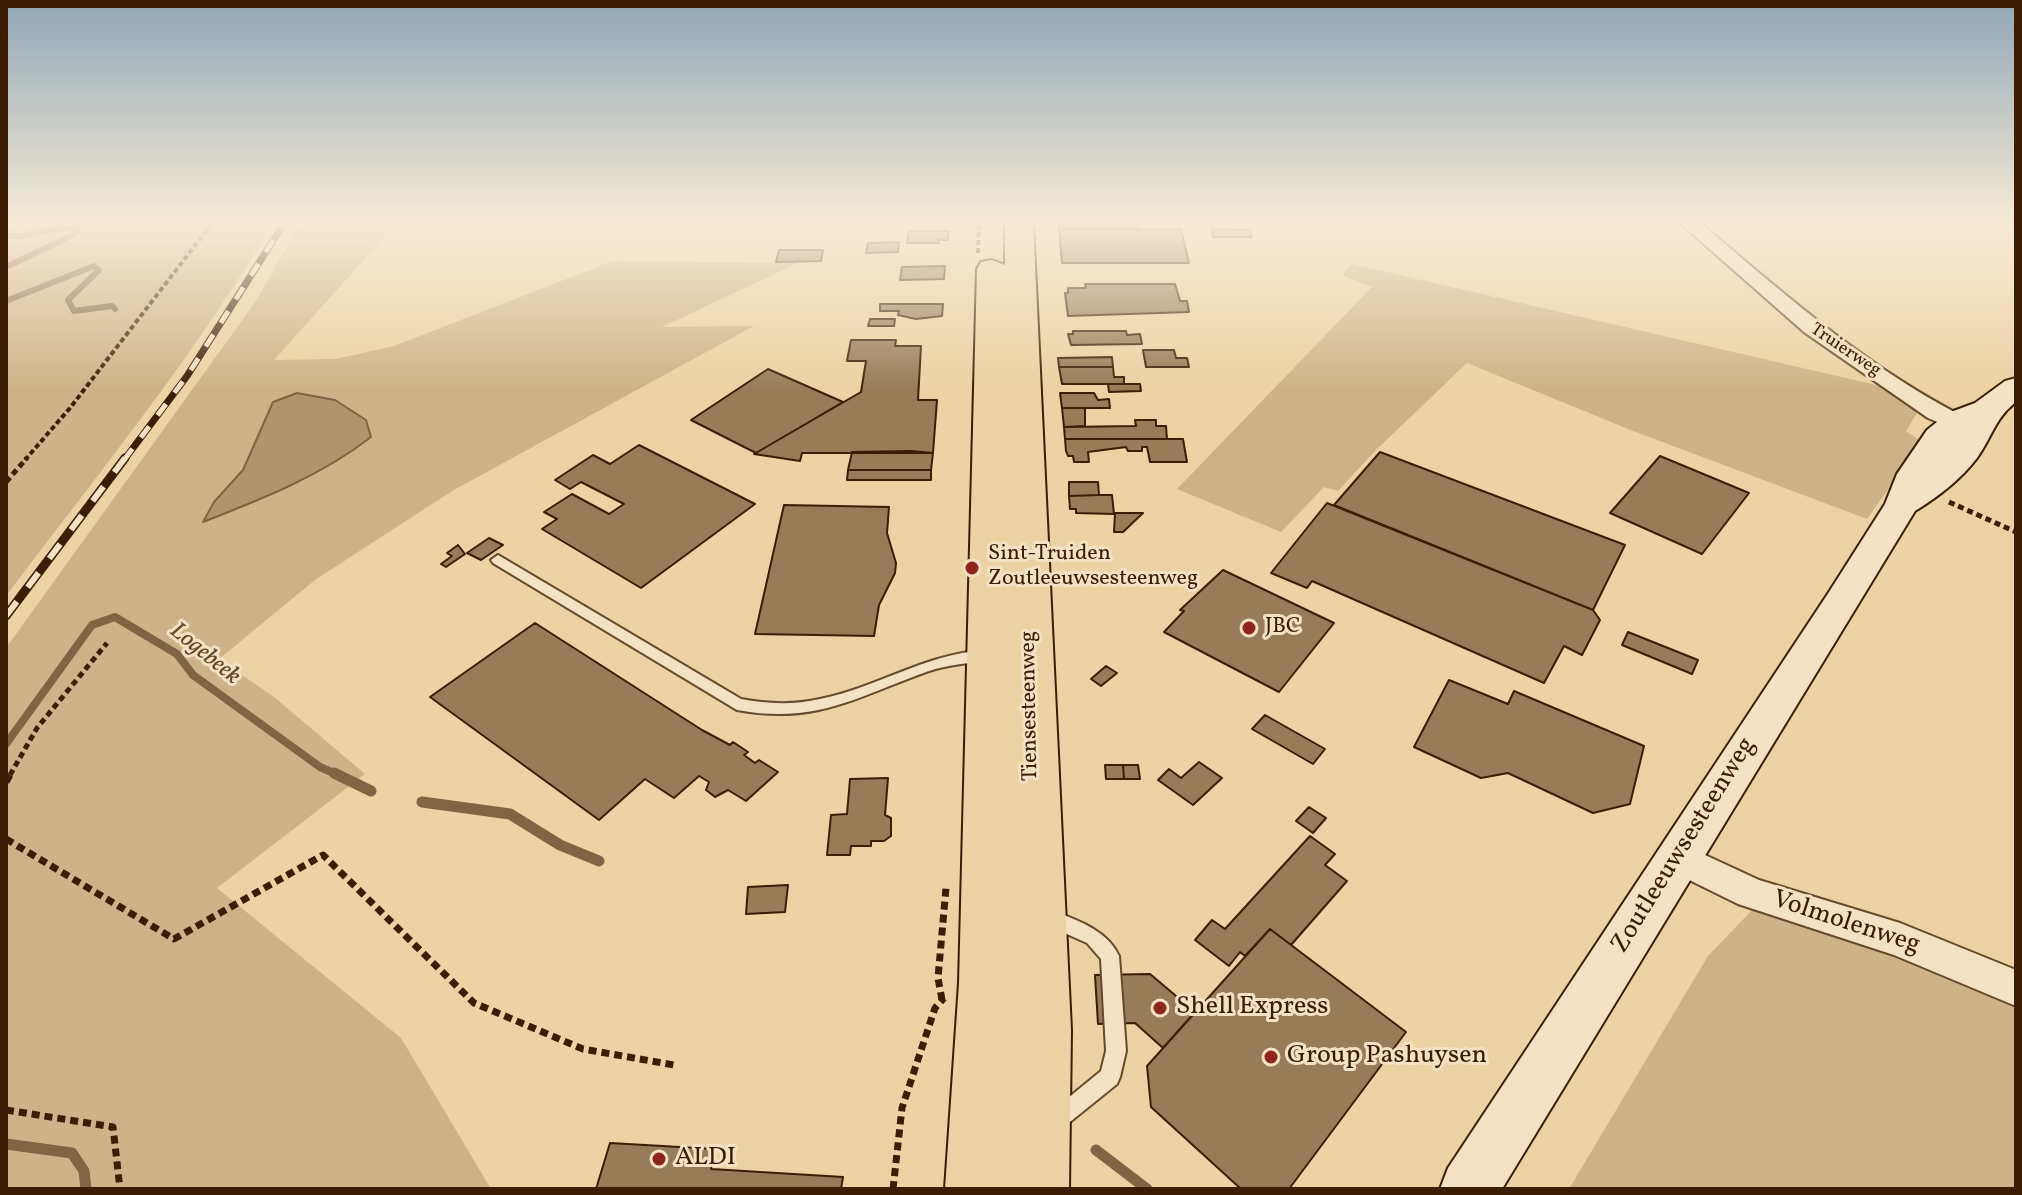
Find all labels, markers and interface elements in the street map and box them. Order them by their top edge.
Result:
street label: Truierweg [1806,320,1884,382]
place label: Sint-Truiden Zoutleeuwsesteenweg [988,542,1198,594]
marker: Sint-Truiden Zoutleeuwsesteenweg [963,559,981,577]
place label: JBC [1265,615,1300,641]
water label: Logebeek [163,618,245,692]
marker: JBC [1240,619,1258,637]
street label: Tiensesteenweg [1016,631,1046,781]
street label: Zoutleeuwsesteenweg [1606,732,1764,960]
street label: Volmolenweg [1768,885,1924,963]
place label: Shell Express [1176,992,1328,1024]
marker: Shell Express [1151,999,1169,1017]
place label: Group Pashuysen [1287,1041,1487,1073]
marker: Group Pashuysen [1262,1048,1280,1066]
place label: ALDI [675,1143,736,1175]
marker: ALDI [650,1150,668,1168]

